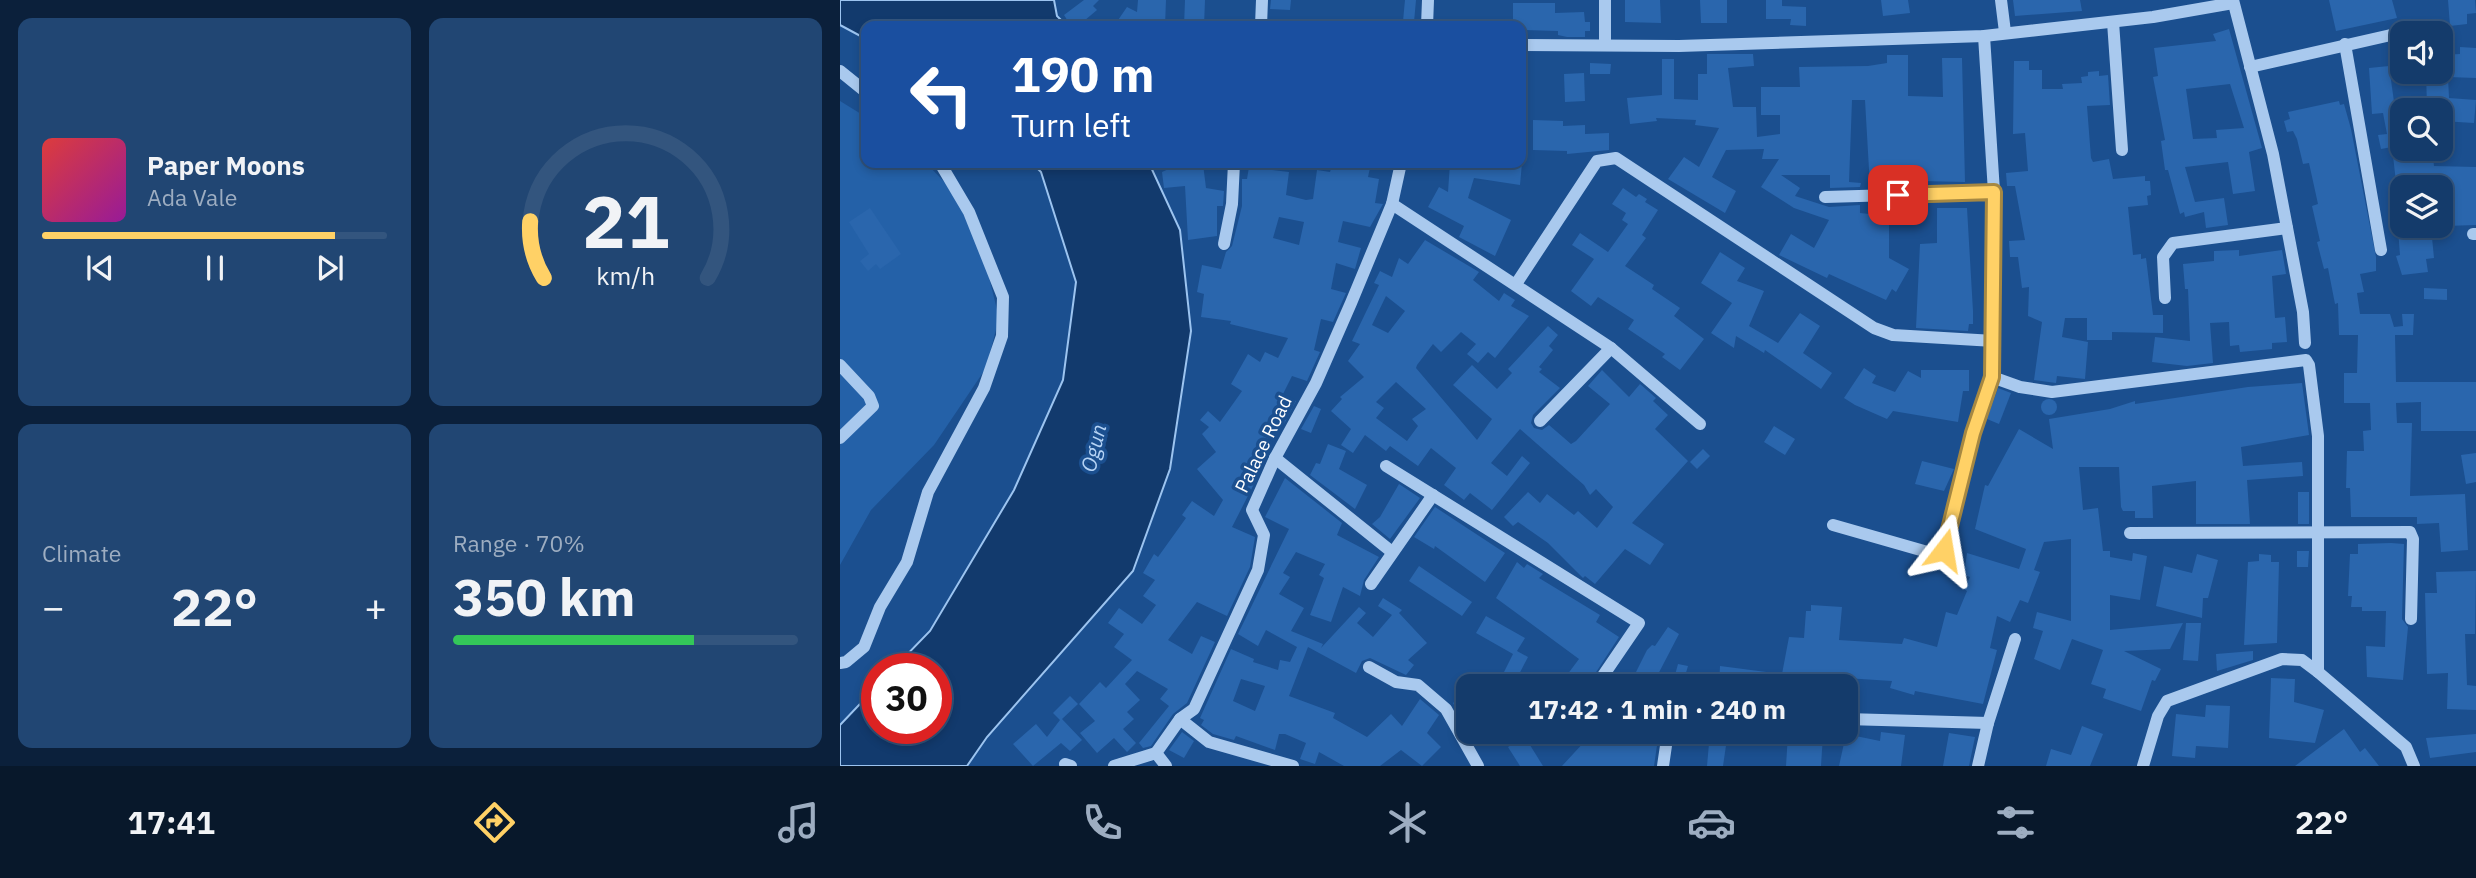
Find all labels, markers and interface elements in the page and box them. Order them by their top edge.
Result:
map controls [2390,21,2453,238]
button: sound [2390,21,2453,84]
text: 190 m [1011,42,1155,105]
icon: left [896,49,987,140]
button: search [2390,98,2453,161]
text: Turn left [1011,104,1131,146]
text: Paper Moons [147,148,305,182]
pin [1868,165,1928,225]
text: 21 [582,174,669,269]
button: layers [2390,175,2453,238]
icon: arrive [1879,176,1917,214]
text: Ada Vale [147,182,237,212]
icon: previous [81,249,119,287]
icon: pause [196,249,234,287]
icon: next [311,249,349,287]
text: km/h [596,259,655,292]
street label: Palace Road [1229,392,1297,496]
water label: Ogun [1074,421,1112,475]
position arrow [1907,513,1981,587]
text: Range · 70% [453,528,585,558]
text: Climate [42,538,121,568]
text: 350 km [453,563,635,630]
text: 22° [171,573,258,640]
text: − [42,582,65,631]
text: + [364,582,387,631]
speed limit sign: 30 [861,653,952,744]
text: 17:42 · 1 min · 240 m [1528,692,1786,726]
icon: directions [470,798,519,847]
icon: music [774,798,823,847]
icon: phone [1078,798,1127,847]
icon: climate [1383,798,1432,847]
icon: car [1687,798,1736,847]
icon: filters [1991,798,2040,847]
text: 17:41 [128,801,215,843]
text: 22° [2295,801,2348,843]

